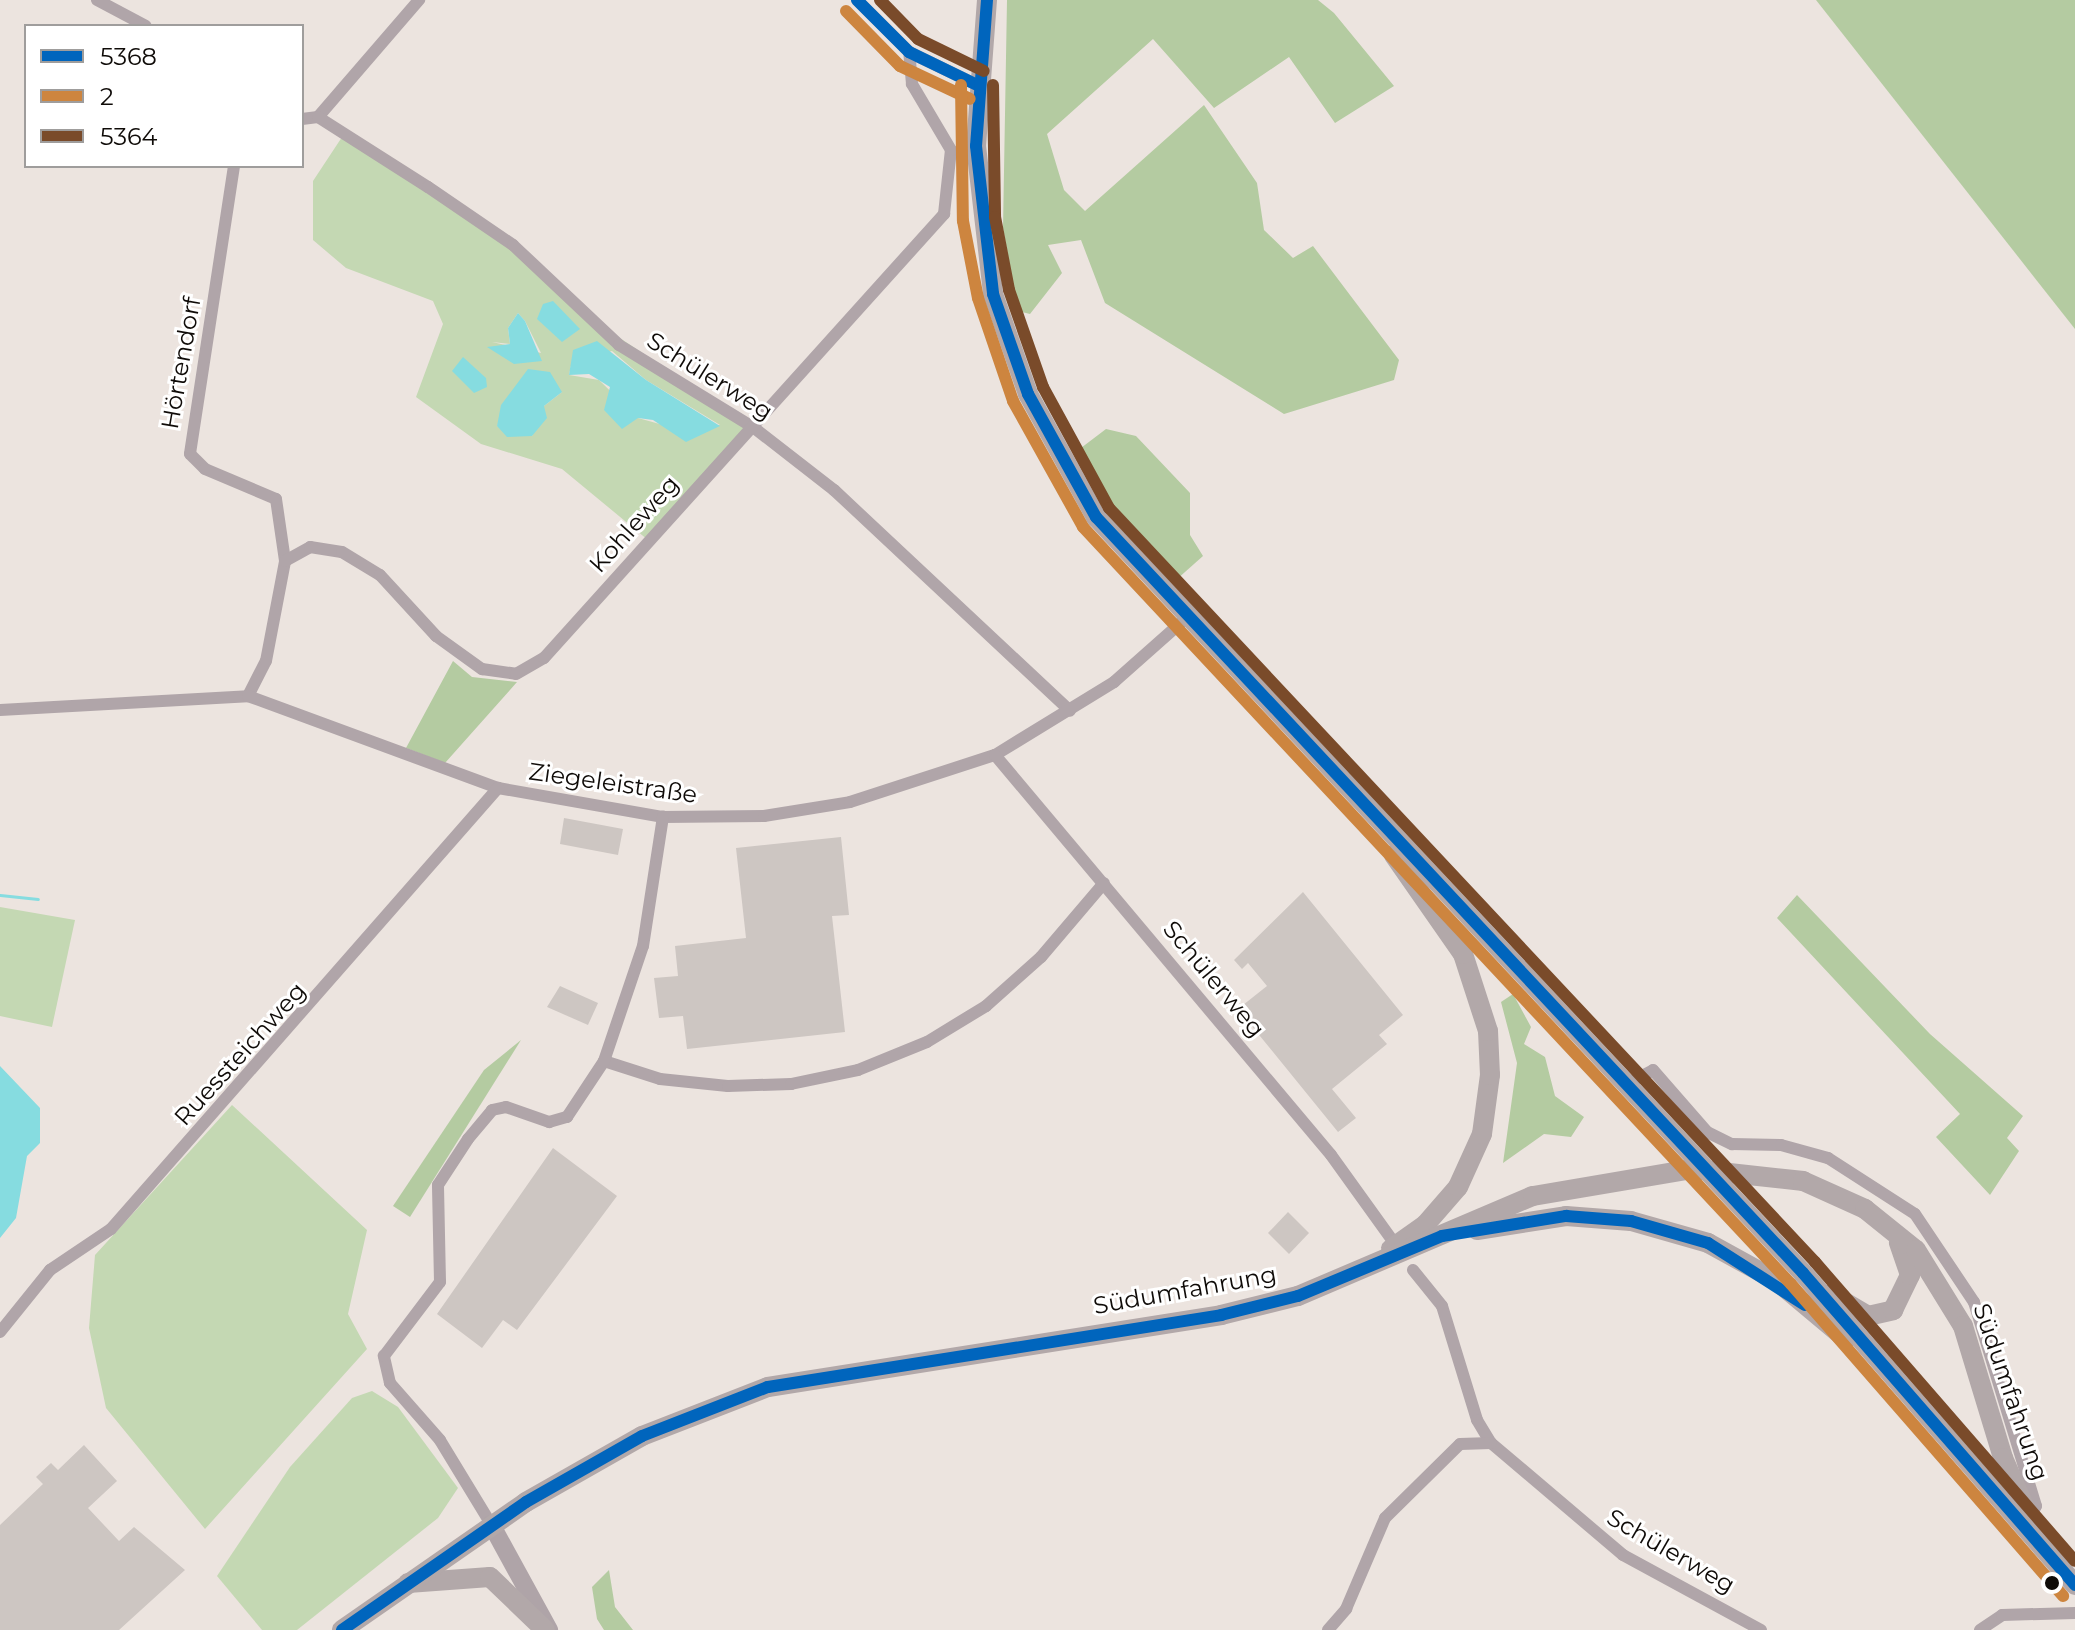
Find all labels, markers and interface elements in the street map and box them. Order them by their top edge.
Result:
legend [24,24,304,168]
text: 5368 [100,42,157,71]
text: 2 [100,82,114,111]
text: 5364 [100,122,157,151]
street label: Hörtendorf [155,295,207,431]
street label: Schülerweg [642,326,778,426]
street label: Kohleweg [583,470,685,578]
street label: Ziegeleistraße [527,757,699,809]
street label: Schülerweg [1157,915,1271,1043]
street label: Ruessteichweg [168,977,312,1131]
street label: Südumfahrung [1091,1260,1279,1320]
street label: Südumfahrung [1967,1300,2055,1484]
street label: Schülerweg [1602,1503,1740,1599]
unlabelled marker [2044,1575,2060,1591]

